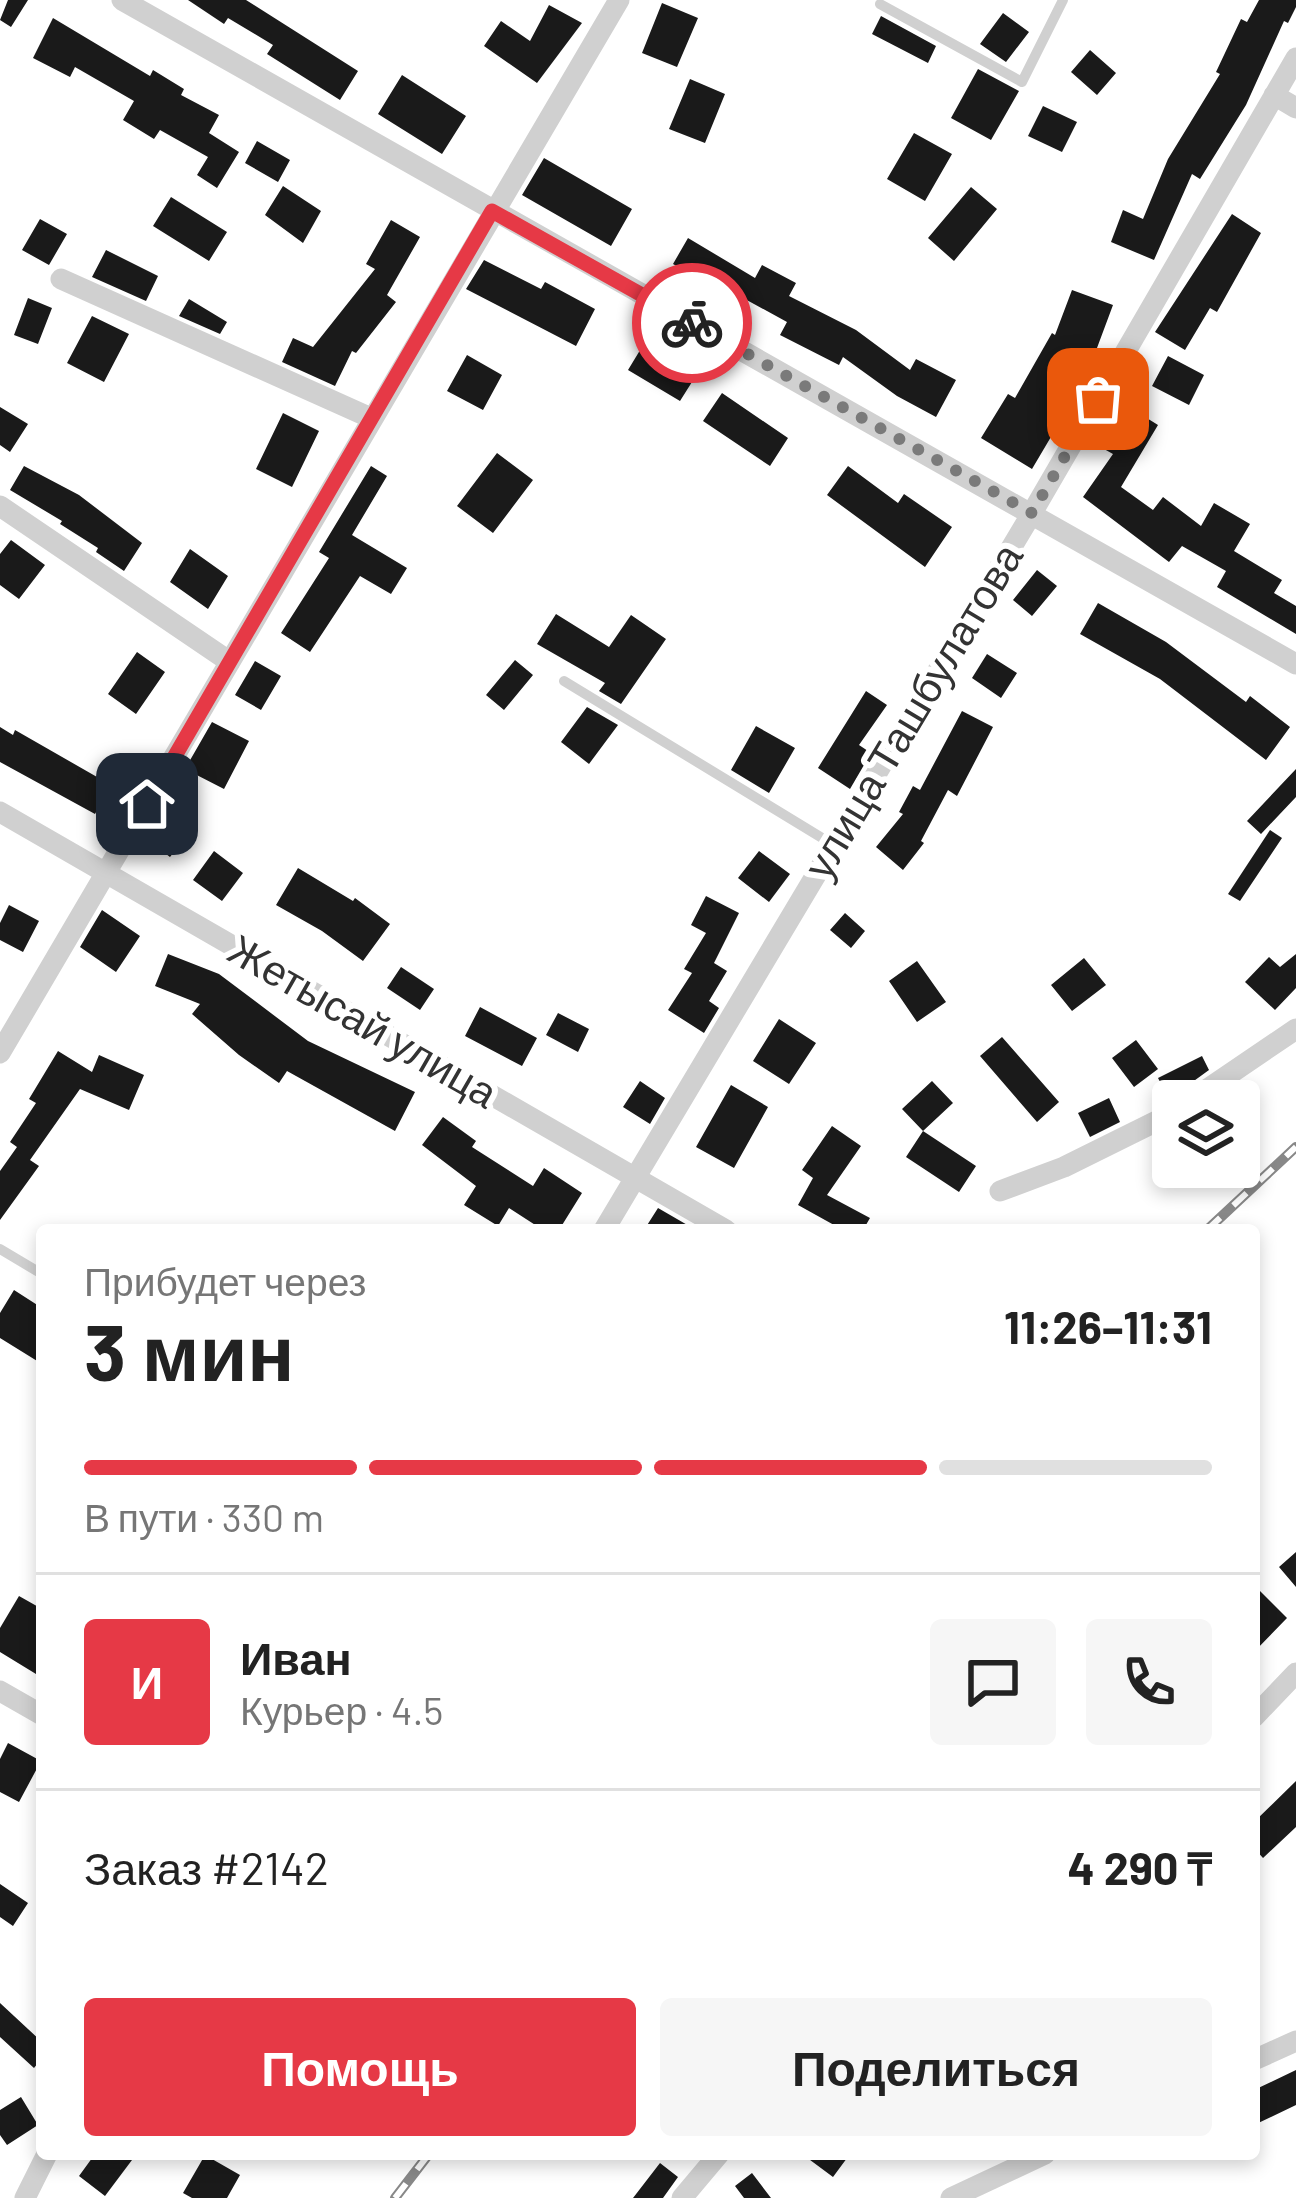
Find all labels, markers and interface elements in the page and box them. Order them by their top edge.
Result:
courier [632,263,752,383]
icon: bike [659,290,725,356]
pin [1047,348,1149,450]
icon: bag [1065,366,1131,432]
street label: улица Ташбулатова [791,533,1032,887]
pin [96,753,198,855]
icon: home [114,771,180,837]
street label: Жетысай улица [221,922,508,1117]
map controls [1152,1080,1260,1188]
button: layers [1152,1080,1260,1188]
text: Прибудет через [84,1257,366,1304]
text: 11:26–11:31 [1004,1299,1212,1353]
text: 3 мин [84,1303,294,1397]
text: В пути · 330 m [84,1493,324,1540]
button: chat [930,1619,1056,1745]
button: phone [1086,1619,1212,1745]
text: Иван [240,1630,352,1684]
text: И [131,1654,163,1708]
text: Курьер · 4.5 [240,1686,443,1733]
text: Заказ #2142 [84,1840,329,1894]
text: 4 290 ₸ [1067,1840,1212,1894]
button: Помощь [84,1998,636,2136]
button: Поделиться [660,1998,1212,2136]

